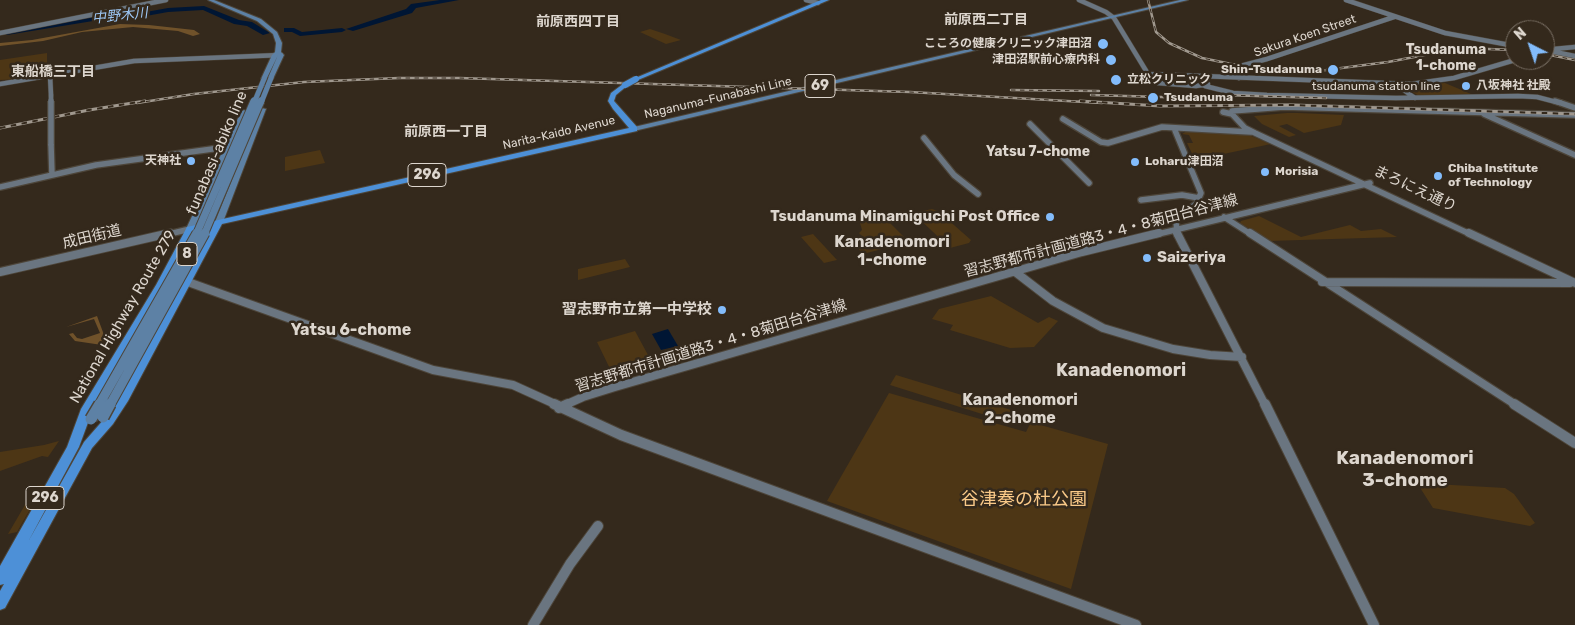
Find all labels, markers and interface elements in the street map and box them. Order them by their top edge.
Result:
water label: 中野木川 [91,5,149,27]
district label: 前原西二丁目 [944,12,1028,28]
street label: Sakura Koen Street [1252,12,1358,60]
district label: 前原西四丁目 [536,14,620,30]
north arrow [1505,20,1555,70]
text: N [1511,24,1530,44]
place label: こころの健康クリニック津田沼 [924,37,1092,51]
marker: こころの健康クリニック津田沼 [1096,37,1110,51]
district label: Tsudanuma 1-chome [1406,42,1486,74]
place label: 津田沼駅前心療内科 [992,53,1100,67]
marker: 津田沼駅前心療内科 [1104,53,1118,67]
place label: Shin-Tsudanuma [1221,63,1322,77]
marker: Shin-Tsudanuma [1326,63,1340,77]
district label: 東船橋三丁目 [11,64,95,80]
marker: 立松クリニック [1109,73,1123,87]
place label: 立松クリニック [1127,73,1211,87]
street label: Naganuma-Funabashi Line [643,74,793,122]
road number: 69 [805,74,835,98]
place label: 八坂神社 社殿 [1476,79,1551,93]
street label: tsudanuma station line [1312,80,1440,94]
marker: 八坂神社 社殿 [1460,80,1472,92]
street label: funabasi-abiko line [183,88,251,218]
marker: Tsudanuma [1146,91,1160,105]
place label: Tsudanuma [1164,91,1233,105]
street label: Narita-Kaido Avenue [501,113,617,153]
district label: 前原西一丁目 [404,124,488,140]
district label: Yatsu 7-chome [986,144,1090,160]
place label: 天神社 [145,154,181,168]
marker: 天神社 [185,155,197,167]
place label: Loharu津田沼 [1145,155,1223,169]
marker: Loharu津田沼 [1129,156,1141,168]
street label: まろにえ通り [1370,162,1460,216]
place label: Chiba Institute of Technology [1448,162,1538,190]
road number: 296 [408,164,446,186]
place label: Morisia [1275,165,1318,179]
marker: Morisia [1259,166,1271,178]
marker: Chiba Institute of Technology [1432,170,1444,182]
street label: 習志野都市計画道路3・4・8菊田台谷津線 [962,191,1240,281]
place label: Tsudanuma Minamiguchi Post Office [770,208,1040,226]
marker: Tsudanuma Minamiguchi Post Office [1044,211,1056,223]
street label: 成田街道 [61,221,123,253]
street label: National Highway Route 279 [66,227,180,407]
district label: Kanadenomori 1-chome [834,232,950,270]
road number: 8 [177,242,197,266]
place label: Saizeriya [1157,249,1226,267]
marker: Saizeriya [1141,252,1153,264]
street label: 習志野都市計画道路3・4・8菊田台谷津線 [573,296,849,396]
place label: 習志野市立第一中学校 [562,301,712,319]
marker: 習志野市立第一中学校 [716,304,728,316]
district label: Yatsu 6-chome [291,320,411,340]
district label: Kanadenomori [1056,360,1186,382]
district label: Kanadenomori 2-chome [962,390,1078,428]
district label: Kanadenomori 3-chome [1336,448,1474,492]
road number: 296 [26,486,64,509]
park label: 谷津奏の杜公園 [961,489,1087,511]

